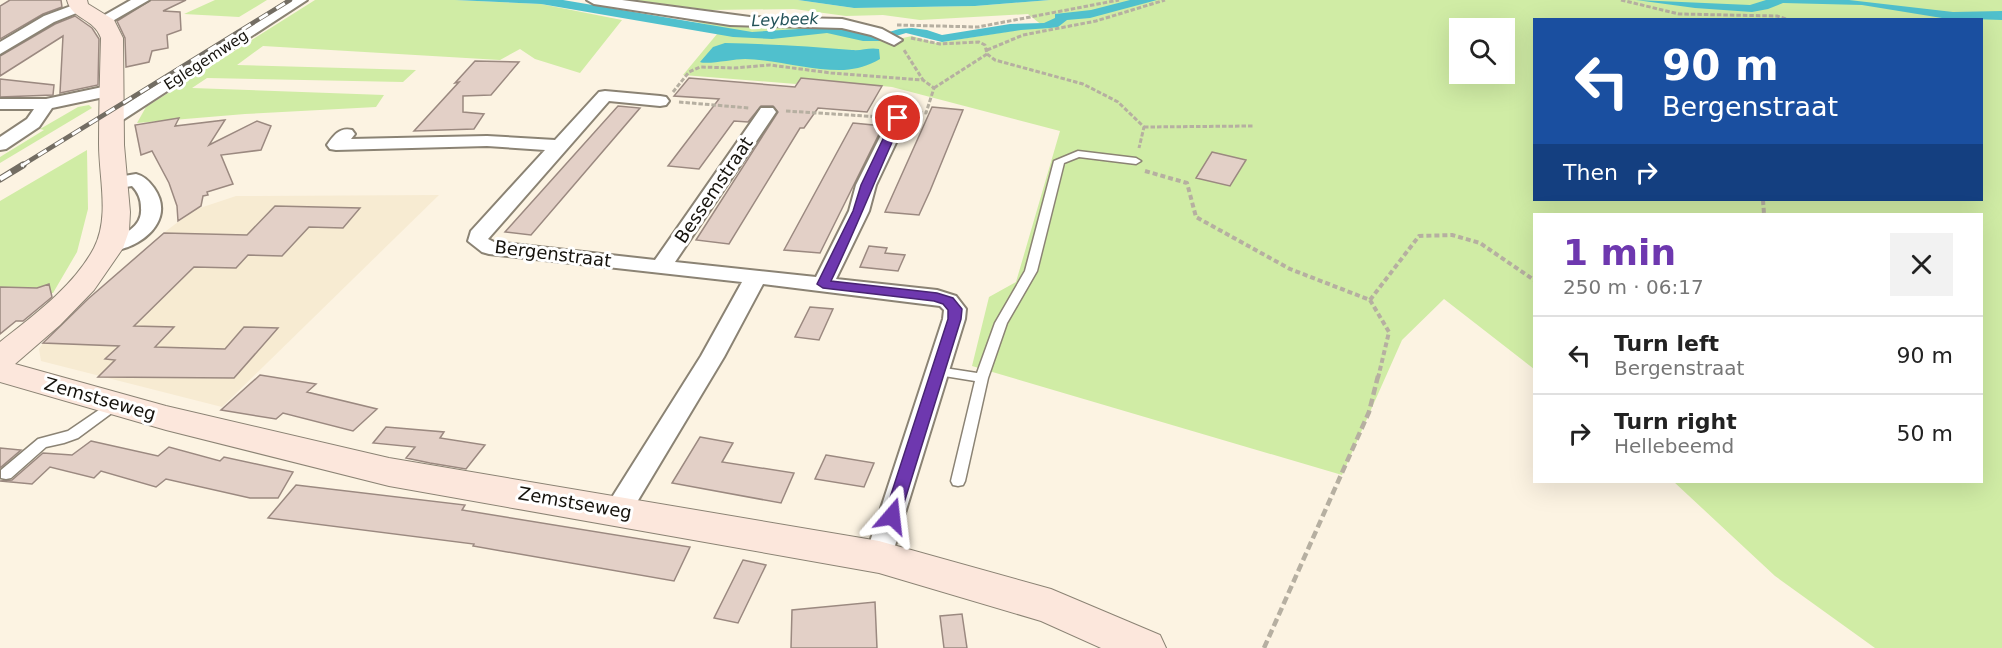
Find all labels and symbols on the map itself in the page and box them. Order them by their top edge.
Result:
water label: Leybeek [751,9,820,30]
street label: Eglegemweg [161,26,251,94]
pin [872,92,923,143]
street label: Bessemstraat [670,133,757,247]
street label: Bergenstraat [494,236,613,271]
street label: Zemstseweg [42,373,158,424]
street label: Zemstseweg [517,482,634,523]
position arrow [860,484,924,548]

